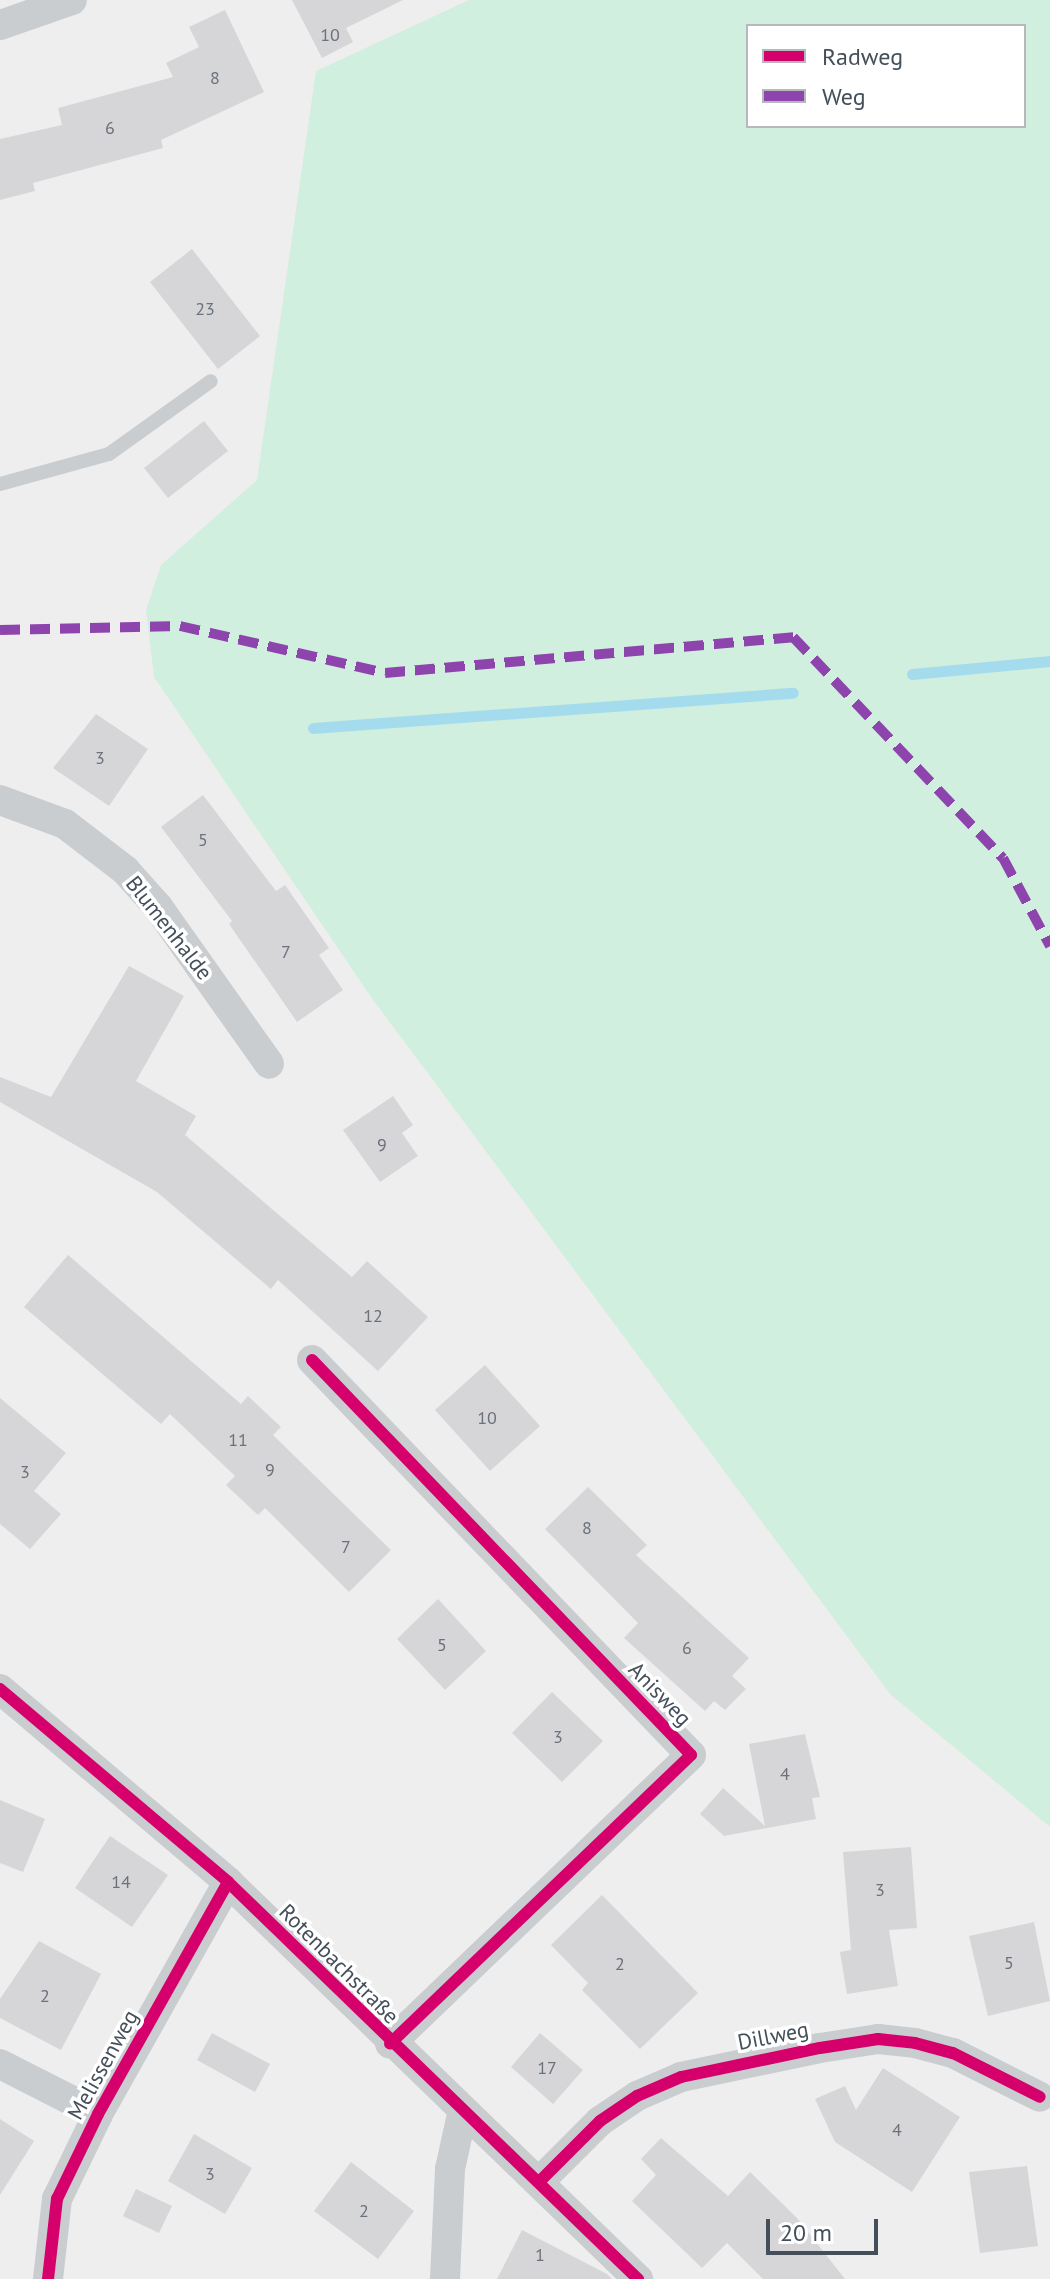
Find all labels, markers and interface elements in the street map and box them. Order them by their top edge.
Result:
house number: 10 [320,24,340,46]
legend [746,24,1026,128]
text: Radweg [822,41,903,72]
house number: 8 [210,67,220,89]
text: Weg [822,81,866,112]
house number: 6 [105,117,115,139]
house number: 23 [195,298,215,320]
house number: 3 [95,747,105,769]
house number: 5 [198,829,208,851]
street label: Blumenhalde [120,871,218,985]
house number: 7 [281,941,291,963]
house number: 9 [377,1134,387,1156]
house number: 12 [363,1305,383,1327]
house number: 10 [477,1407,497,1429]
house number: 11 [228,1429,248,1451]
house number: 9 [265,1459,275,1481]
house number: 3 [20,1461,30,1483]
house number: 8 [582,1517,592,1539]
house number: 7 [341,1536,351,1558]
house number: 5 [437,1634,447,1656]
house number: 6 [682,1637,692,1659]
street label: Anisweg [623,1657,697,1731]
house number: 3 [553,1726,563,1748]
house number: 4 [780,1763,790,1785]
house number: 14 [111,1871,131,1893]
house number: 3 [875,1879,885,1901]
street label: Rotenbachstraße [274,1899,404,2029]
house number: 5 [1004,1952,1014,1974]
house number: 2 [615,1953,625,1975]
house number: 2 [40,1985,50,2007]
street label: Melissenweg [62,2006,144,2124]
street label: Dillweg [735,2016,811,2056]
house number: 17 [537,2057,557,2079]
house number: 4 [892,2119,902,2141]
house number: 3 [205,2163,215,2185]
house number: 2 [359,2200,369,2222]
scale bar [770,2203,882,2253]
text: 20 m [780,2217,832,2248]
house number: 1 [535,2244,545,2266]

